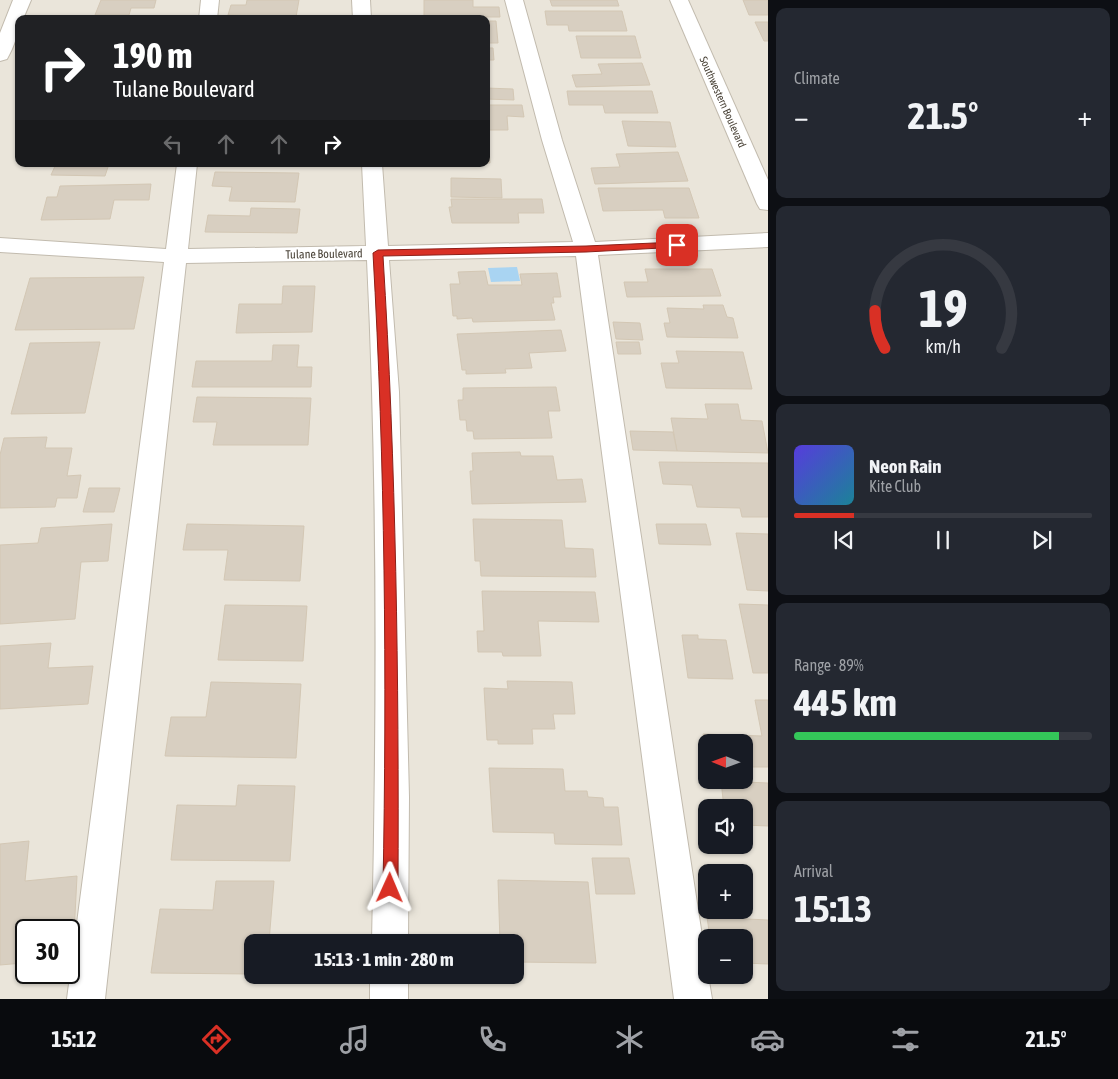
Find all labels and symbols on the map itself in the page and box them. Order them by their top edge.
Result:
street label: Southwestern Boulevard [697,55,749,149]
pin [656,224,698,266]
street label: Tulane Boulevard [285,246,363,262]
north arrow [698,734,752,789]
position arrow [363,861,415,913]
speed limit sign: 30 [15,919,80,984]

